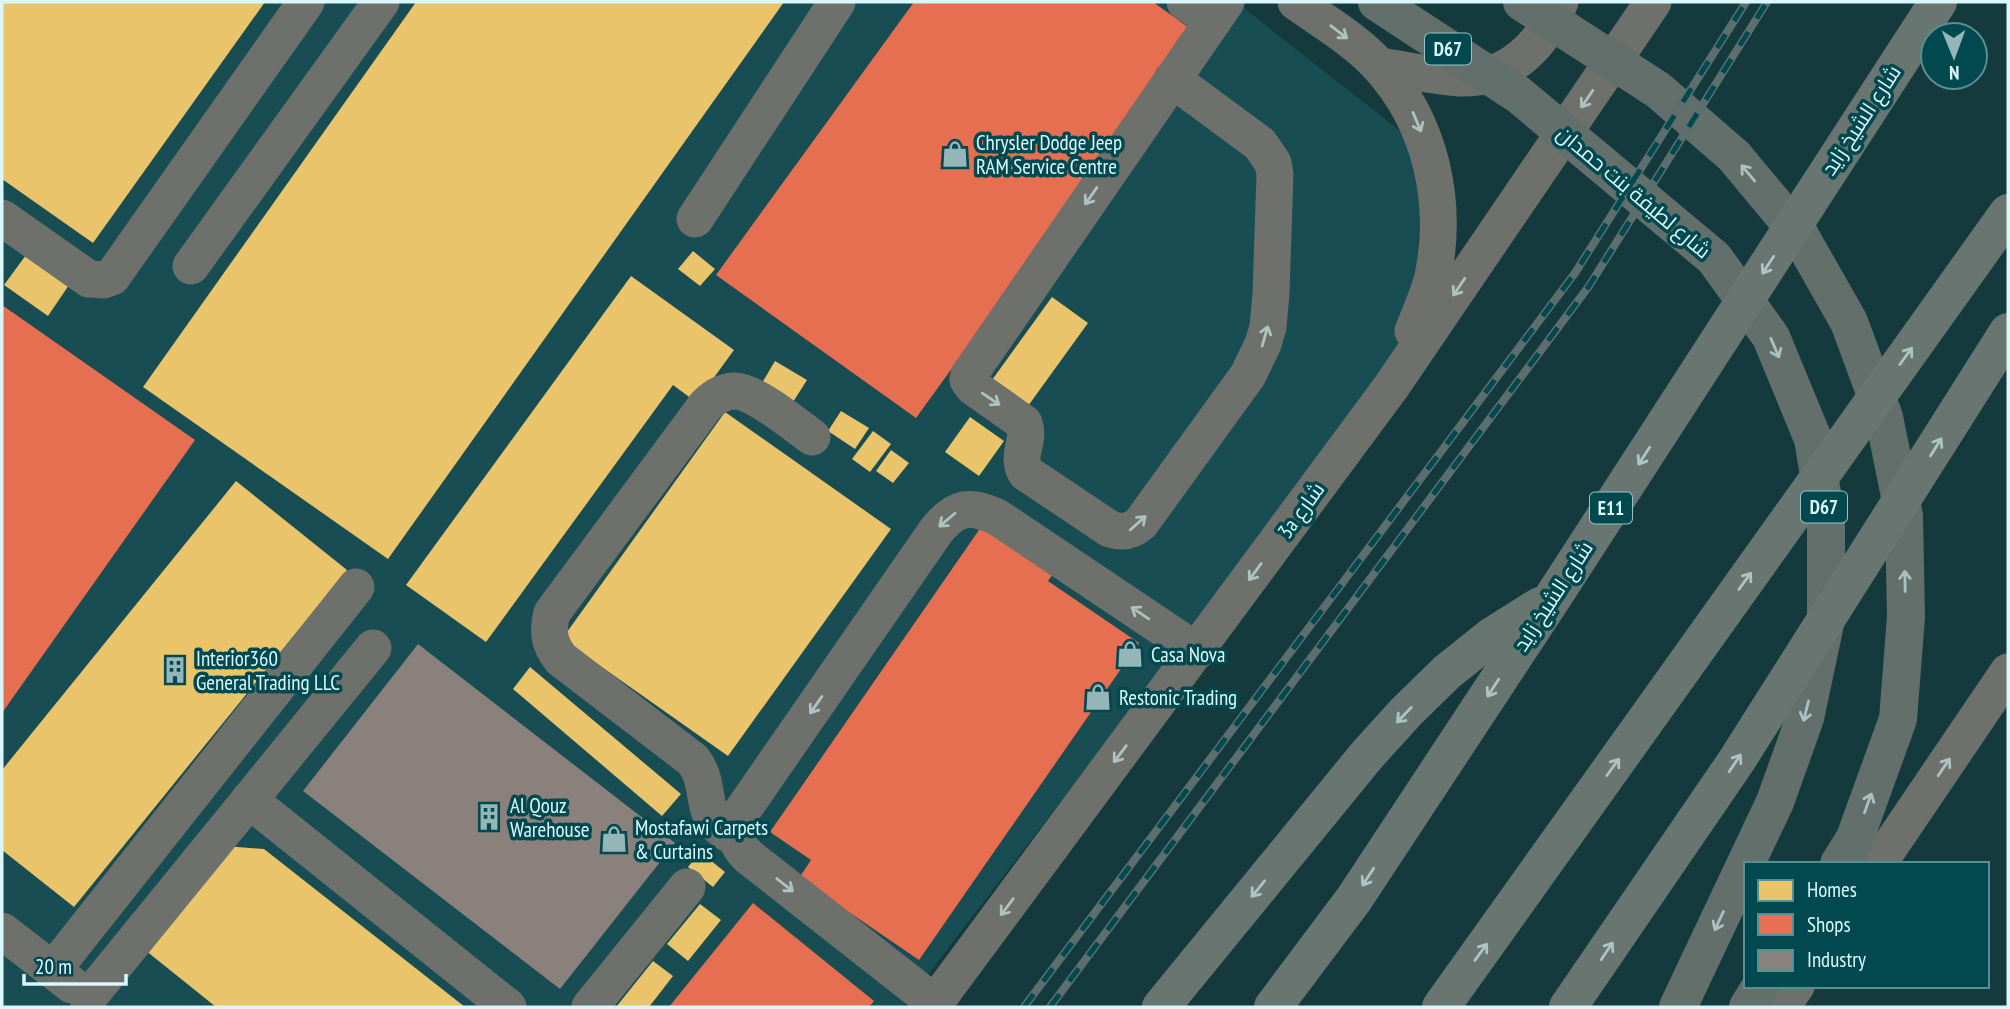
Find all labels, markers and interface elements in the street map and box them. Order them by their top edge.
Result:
north arrow [1919,21,1989,91]
one-way arrow [1329,25,1348,40]
road number: D67 [1425,34,1471,64]
street label: شارع الشيخ زايد [1815,60,1908,181]
text: N [1949,61,1960,85]
one-way arrow [1580,89,1594,108]
one-way arrow [1411,111,1424,133]
street label: شارع لطيفة بنت حمدان [1551,120,1717,265]
place label: Chrysler Dodge Jeep RAM Service Centre [976,129,1122,180]
shop icon: Chrysler Dodge Jeep RAM Service Centre [940,139,970,169]
one-way arrow [1740,164,1756,182]
one-way arrow [1084,186,1098,205]
one-way arrow [1761,255,1775,274]
one-way arrow [1452,277,1466,296]
one-way arrow [1259,325,1272,347]
one-way arrow [1769,336,1782,358]
one-way arrow [1899,347,1913,366]
one-way arrow [981,392,1000,406]
one-way arrow [1929,437,1943,457]
one-way arrow [1637,446,1652,465]
street label: 3a شارع [1272,477,1331,544]
road number: E11 [1590,492,1632,524]
road number: D67 [1801,492,1847,522]
one-way arrow [939,513,957,528]
one-way arrow [1129,515,1147,531]
street label: شارع الشيخ زايد [1507,536,1600,657]
one-way arrow [1248,562,1263,580]
one-way arrow [1898,569,1912,592]
one-way arrow [1738,572,1752,591]
one-way arrow [1131,606,1150,621]
shop icon: Casa Nova [1115,639,1145,669]
place label: Casa Nova [1151,641,1225,668]
place label: Interior360 General Trading LLC [196,645,340,696]
building icon: Interior360 General Trading LLC [160,655,190,685]
one-way arrow [1486,677,1500,697]
shop icon: Restonic Trading [1083,682,1113,712]
place label: Restonic Trading [1119,684,1237,711]
one-way arrow [809,695,823,714]
one-way arrow [1799,699,1812,722]
one-way arrow [1396,706,1413,723]
one-way arrow [1113,745,1128,764]
one-way arrow [1728,754,1742,773]
one-way arrow [1937,757,1951,777]
one-way arrow [1606,758,1620,777]
place label: Al Qouz Warehouse [510,792,589,843]
one-way arrow [1863,792,1875,814]
building icon: Al Qouz Warehouse [474,802,504,832]
place label: Mostafawi Carpets & Curtains [635,814,768,865]
shop icon: Mostafawi Carpets & Curtains [599,824,629,854]
legend [1744,862,1989,988]
one-way arrow [1361,867,1375,887]
text: Homes [1807,876,1857,903]
one-way arrow [775,877,793,893]
one-way arrow [1250,879,1265,897]
one-way arrow [999,897,1014,916]
one-way arrow [1712,910,1725,931]
text: Shops [1807,911,1851,938]
scale bar [24,942,126,986]
one-way arrow [1600,942,1614,961]
one-way arrow [1473,943,1488,962]
text: Industry [1807,946,1866,973]
text: 20 m [35,953,72,980]

